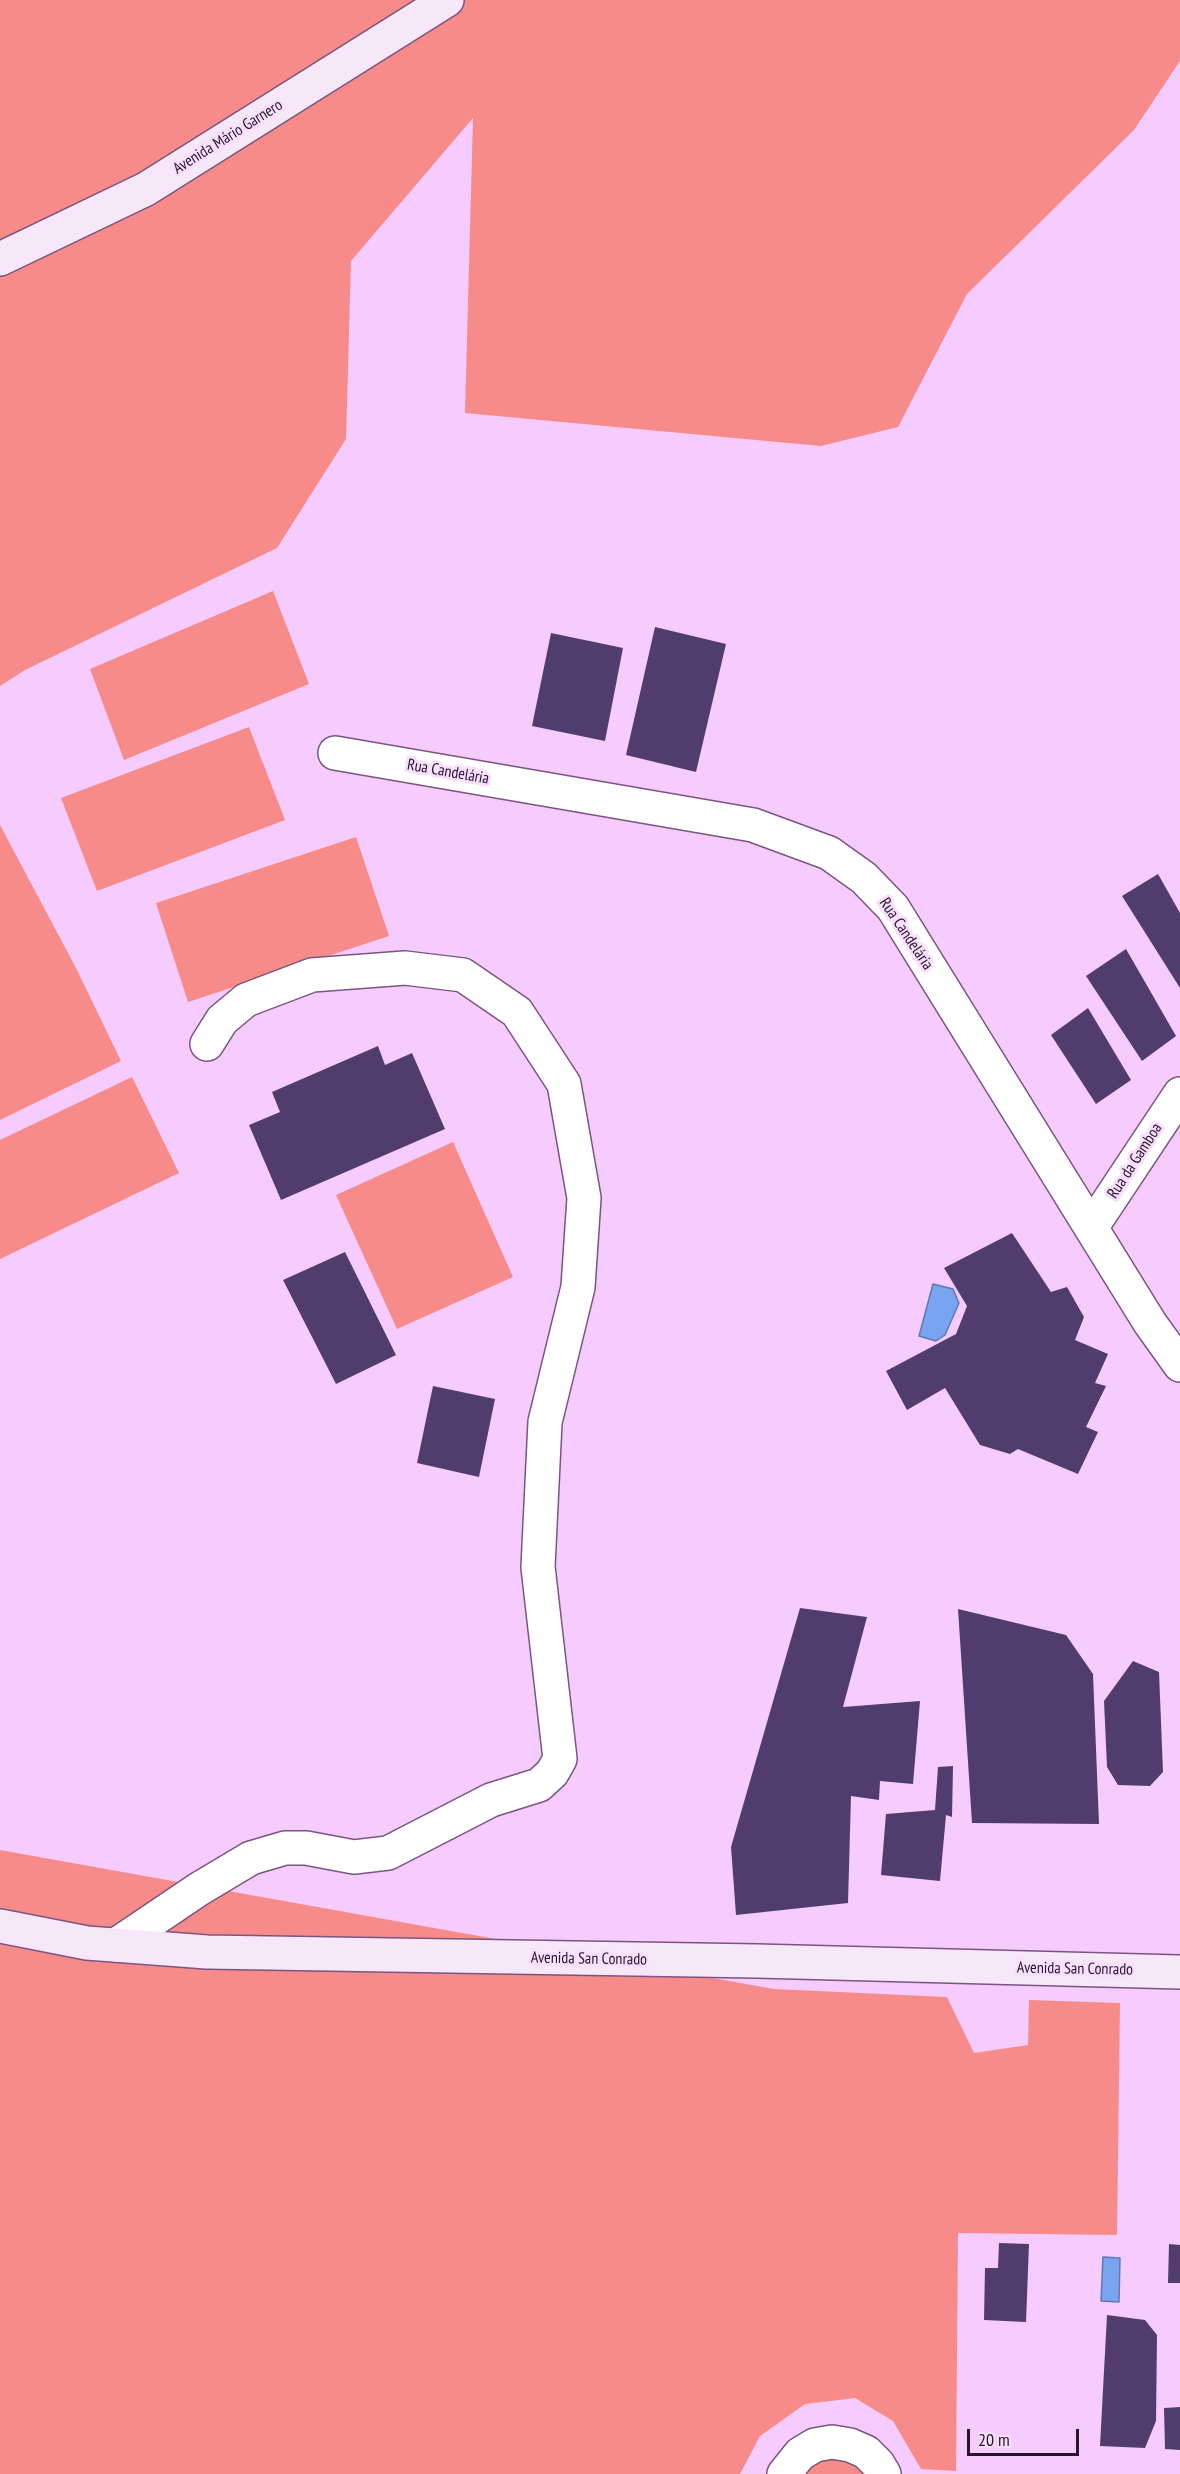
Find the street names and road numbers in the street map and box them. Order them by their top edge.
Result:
street label: Avenida Mário Garnero [170,96,286,178]
street label: Rua Candelária [406,755,490,789]
street label: Rua Candelária [875,894,937,974]
street label: Rua da Gamboa [1104,1120,1166,1202]
street label: Avenida San Conrado [531,1948,647,1970]
street label: Avenida San Conrado [1017,1958,1133,1980]

